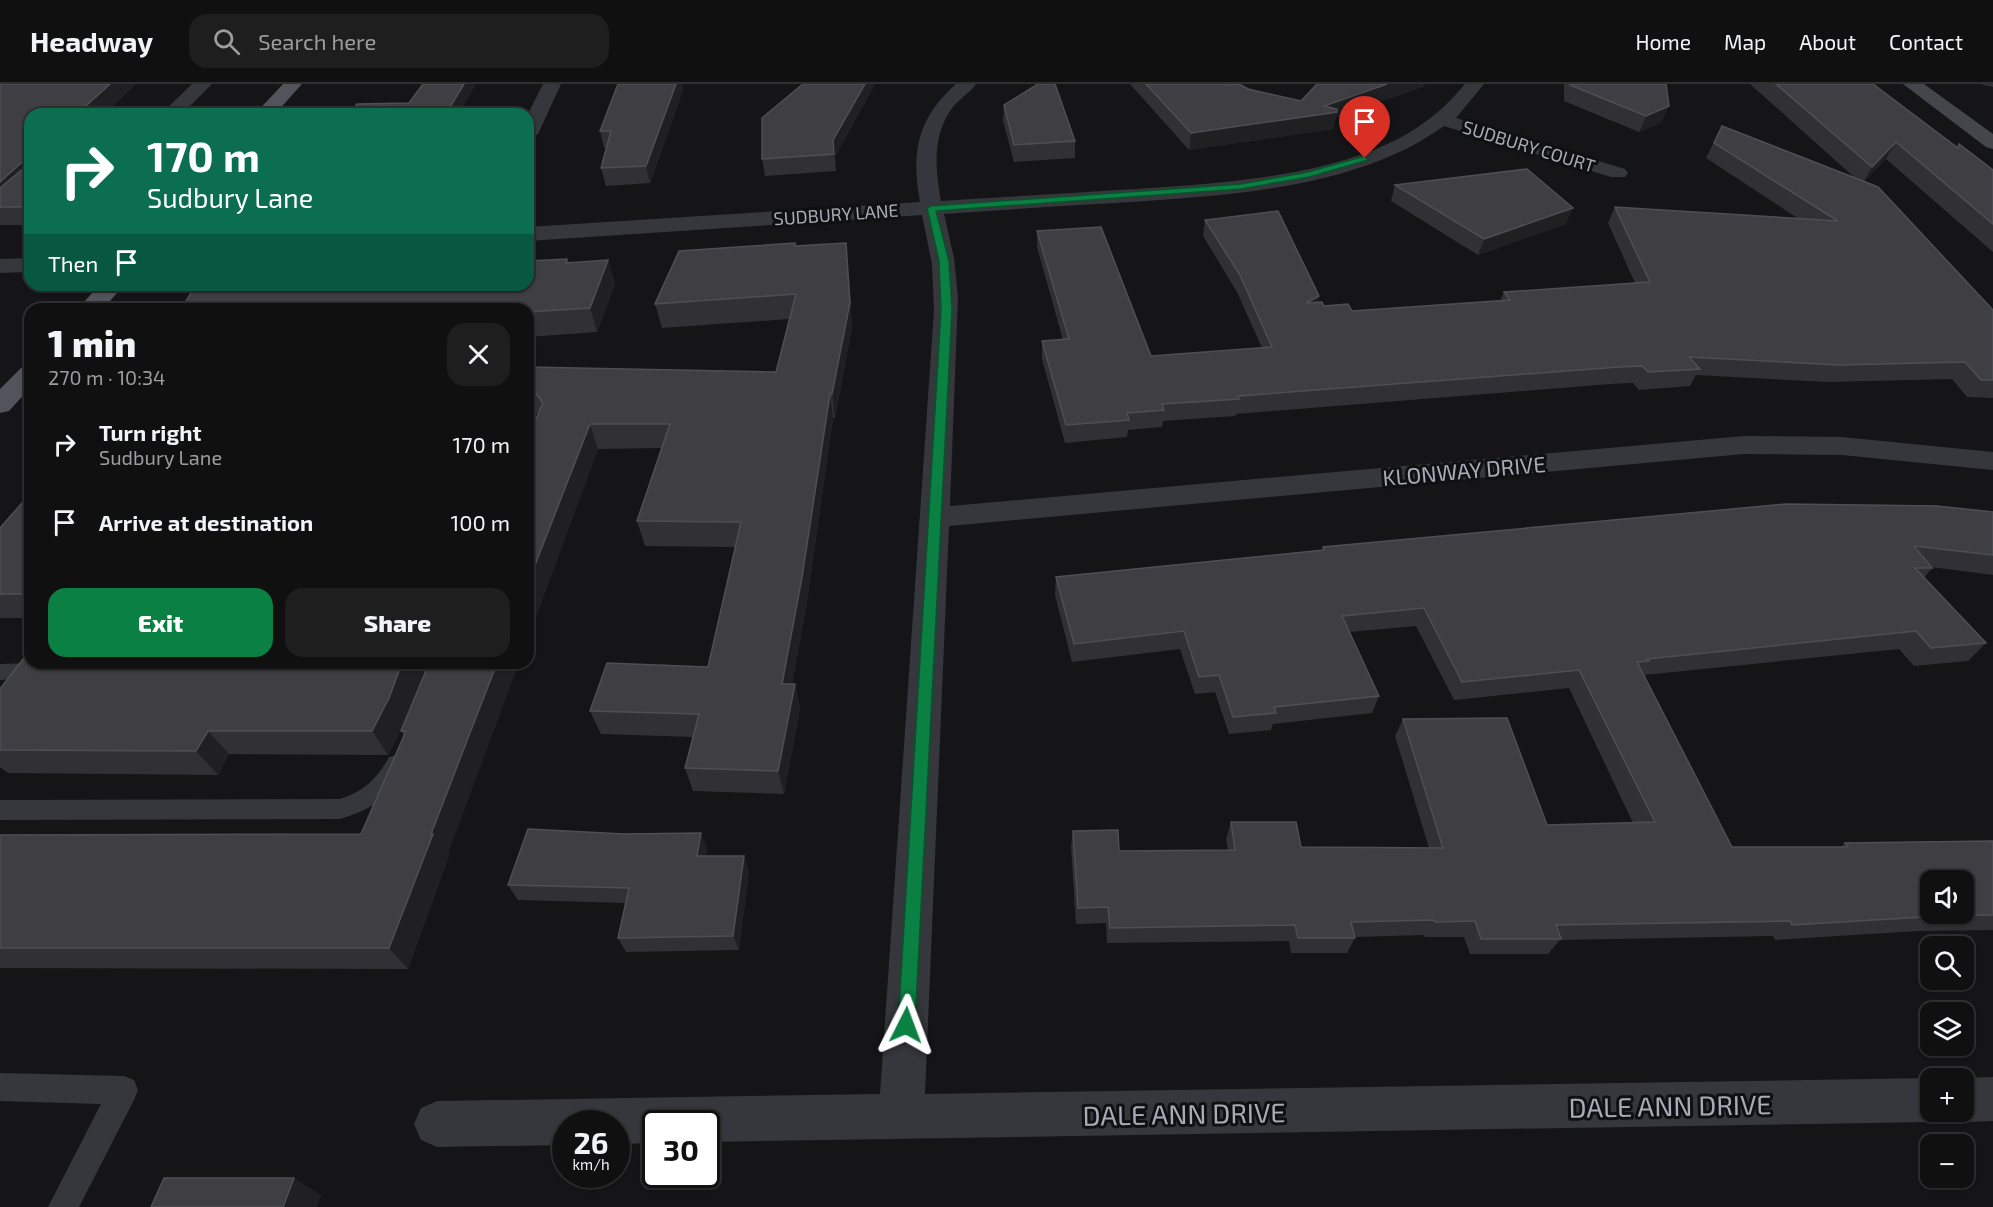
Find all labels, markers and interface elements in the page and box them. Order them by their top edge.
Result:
search box [189,14,609,68]
text: Headway [30,24,153,58]
icon: search [210,25,243,58]
text: Search here [258,28,376,54]
text: Home [1635,29,1691,54]
text: Map [1724,29,1766,54]
text: About [1799,29,1856,54]
text: Contact [1889,29,1963,54]
pin [1339,96,1390,158]
icon: arrive [1348,105,1381,138]
street label: SUDBURY COURT [1460,115,1598,177]
text: 170 m [147,130,260,180]
icon: right [48,132,126,210]
text: Sudbury Lane [147,181,313,213]
street label: SUDBURY LANE [773,199,899,229]
icon: arrive [110,246,143,279]
text: Then [48,250,98,276]
text: 1 min [48,321,136,364]
button: close [447,323,510,386]
text: 270 m · 10:34 [48,365,165,389]
text: Turn right [99,419,201,445]
icon: right [48,428,81,461]
text: 170 m [453,431,510,457]
text: Sudbury Lane [99,445,222,469]
street label: KLONWAY DRIVE [1381,450,1547,490]
icon: arrive [48,506,81,539]
text: Arrive at destination [99,509,313,535]
text: 100 m [451,509,510,535]
button: Exit [48,588,273,657]
button: Share [285,588,510,657]
map controls [1920,870,1974,1188]
button: sound [1920,870,1974,924]
button: search [1920,936,1974,990]
position arrow [874,993,938,1057]
button: layers [1920,1002,1974,1056]
button: + [1920,1068,1974,1122]
street label: DALE ANN DRIVE [1568,1087,1772,1123]
street label: DALE ANN DRIVE [1082,1095,1286,1131]
speed limit sign: 30 [642,1110,720,1188]
text: 26 [573,1124,609,1160]
button: − [1920,1134,1974,1188]
text: km/h [572,1155,610,1173]

